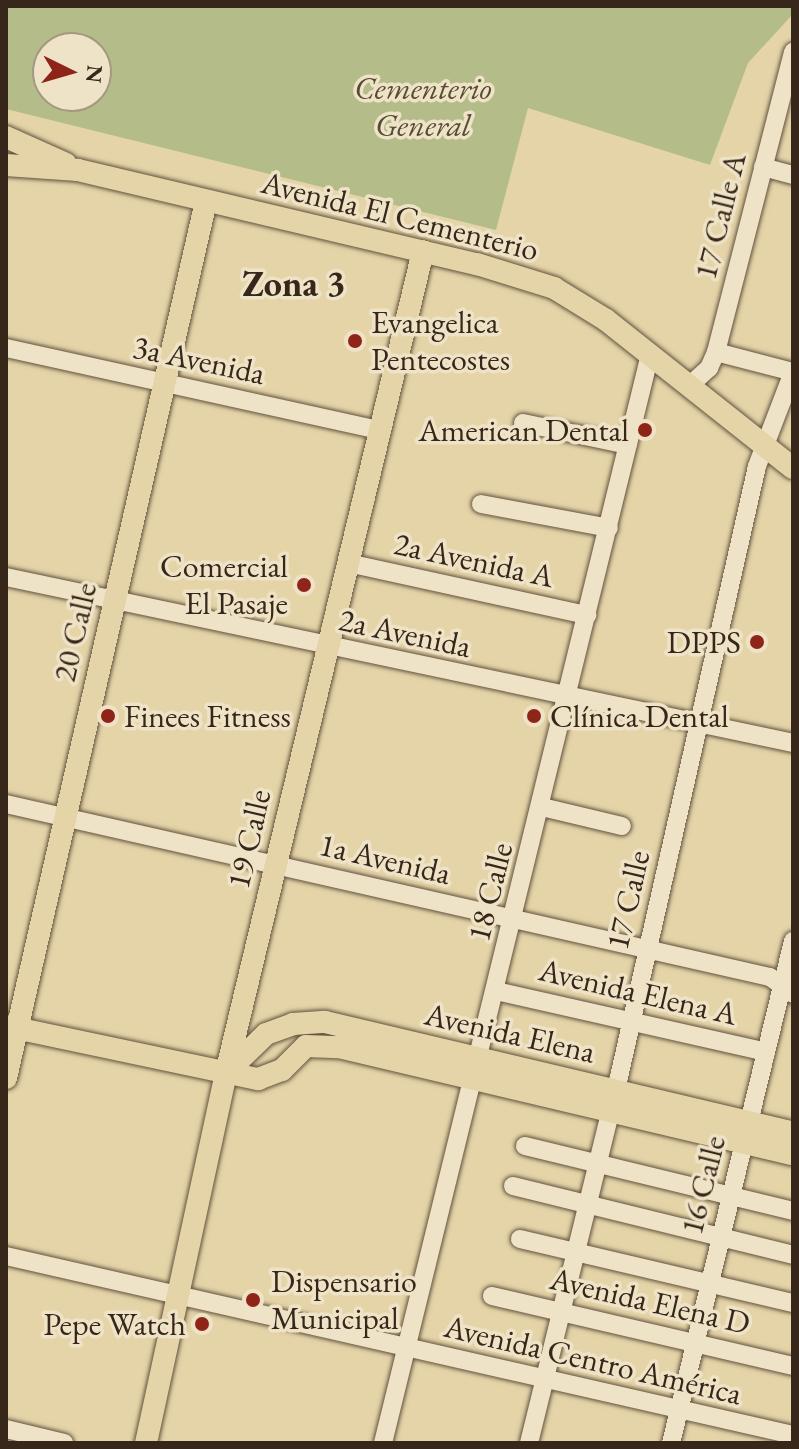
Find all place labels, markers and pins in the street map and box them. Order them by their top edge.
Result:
place label: Evangelica Pentecostes [371,304,510,379]
marker: Evangelica Pentecostes [346,332,364,350]
place label: American Dental [418,411,629,449]
marker: American Dental [636,421,654,439]
place label: Comercial El Pasaje [160,548,288,623]
marker: Comercial El Pasaje [295,576,313,594]
place label: DPPS [667,623,741,661]
marker: DPPS [748,633,766,651]
place label: Finees Fitness [124,697,291,735]
place label: Clínica Dental [550,697,729,735]
marker: Finees Fitness [99,707,117,725]
marker: Clínica Dental [525,707,543,725]
place label: Dispensario Municipal [271,1263,417,1338]
marker: Dispensario Municipal [242,1289,264,1311]
place label: Pepe Watch [44,1305,186,1343]
marker: Pepe Watch [193,1315,211,1333]

